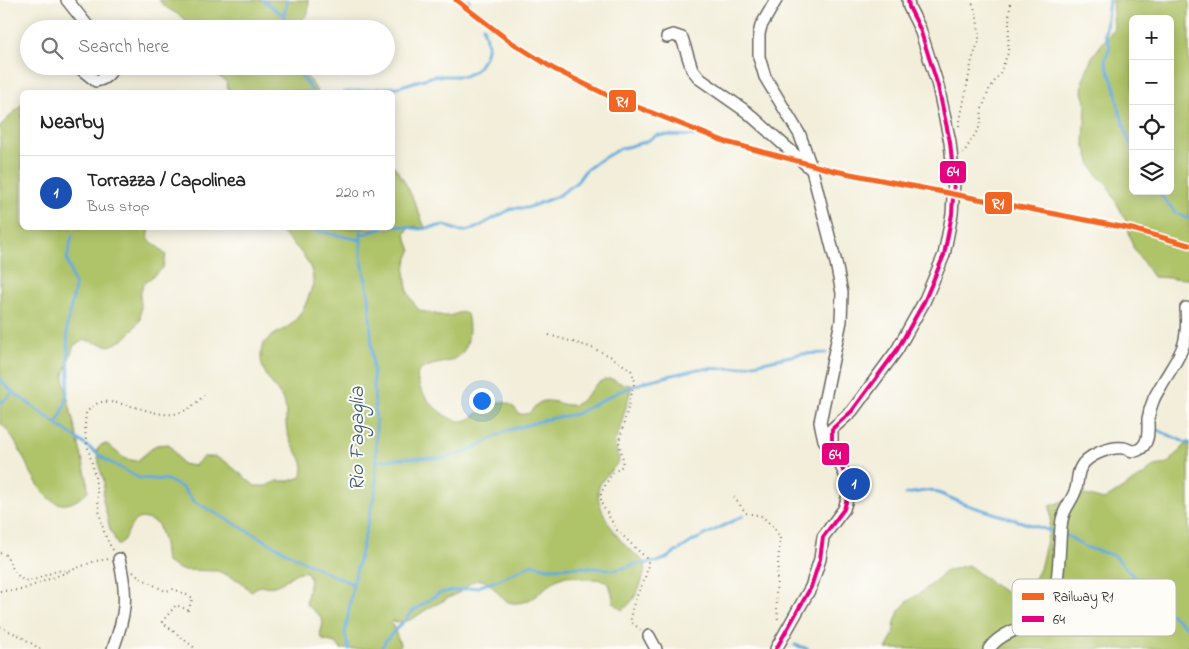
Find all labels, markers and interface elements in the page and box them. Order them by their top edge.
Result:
map controls [1129,15,1174,195]
button: + [1129,15,1174,60]
search box [20,20,395,75]
icon: search [38,34,66,62]
text: Search here [78,34,169,61]
button: − [1129,60,1174,105]
line badge: R1 [608,89,637,113]
text: R1 [615,92,629,113]
button: locate [1129,105,1174,150]
text: Nearby [40,108,104,138]
button: layers [1129,150,1174,195]
line badge: 64 [939,160,967,184]
text: 64 [946,162,959,183]
text: Torrazza / Capolinea [87,168,246,195]
text: 1 [53,181,59,205]
text: 220 m [336,181,375,205]
line badge: R1 [984,191,1013,215]
text: R1 [991,194,1005,215]
text: Bus stop [87,195,150,219]
water label: Rio Fagaglia [343,386,374,491]
your location [469,388,495,414]
line badge: 64 [821,442,850,466]
text: 64 [828,445,841,466]
pin: 1 [838,465,870,503]
legend [1012,579,1176,636]
text: Railway R1 [1053,587,1114,609]
text: 64 [1053,610,1065,631]

